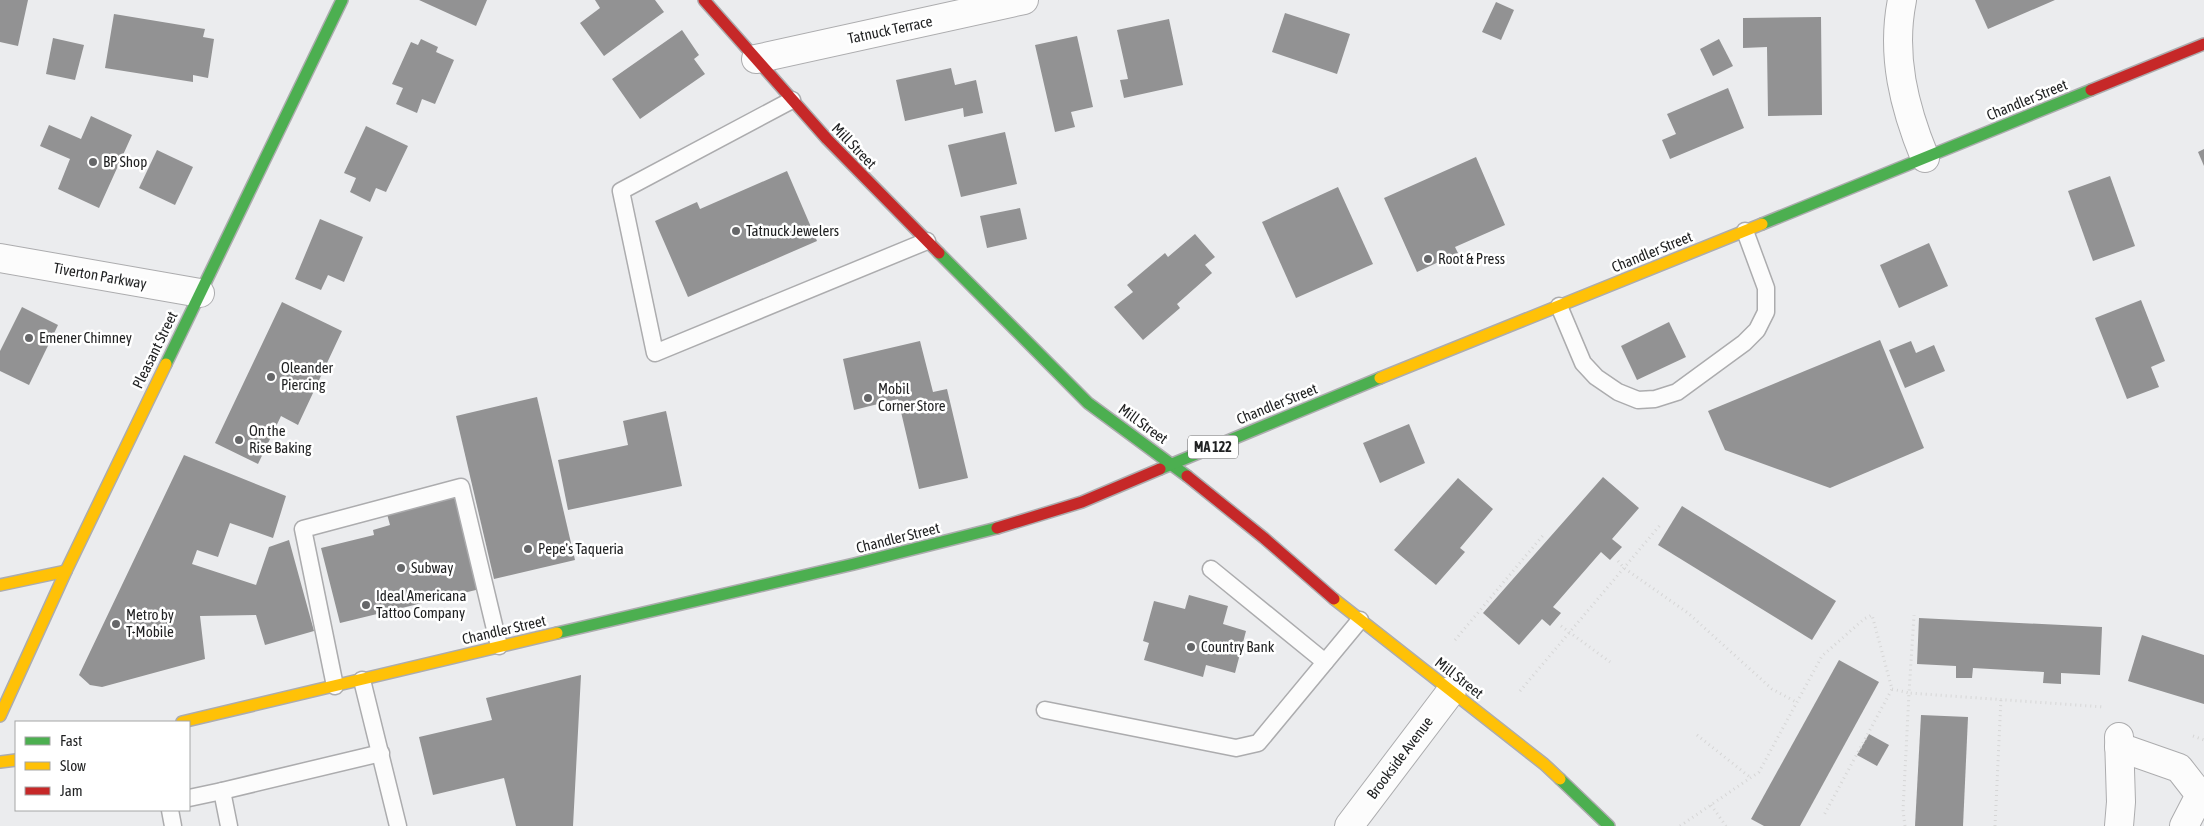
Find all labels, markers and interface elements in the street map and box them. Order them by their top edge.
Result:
street label: Tatnuck Terrace [846,12,934,47]
street label: Chandler Street [1984,76,2070,123]
street label: Mill Street [829,119,880,172]
place label: BP Shop [103,153,147,170]
marker: BP Shop [87,156,99,168]
place label: Tatnuck Jewelers [746,222,839,239]
marker: Tatnuck Jewelers [730,225,742,237]
street label: Chandler Street [1609,228,1695,275]
place label: Root & Press [1438,250,1505,267]
marker: Root & Press [1422,253,1434,265]
street label: Tiverton Parkway [52,259,148,292]
street label: Pleasant Street [129,308,181,391]
place label: Emener Chimney [39,329,132,346]
marker: Emener Chimney [23,332,35,344]
place label: Oleander Piercing [281,359,334,393]
marker: Oleander Piercing [265,371,277,383]
place label: Mobil Corner Store [878,380,946,414]
street label: Chandler Street [1234,380,1320,427]
marker: Mobil Corner Store [862,392,874,404]
street label: Mill Street [1115,400,1171,447]
place label: On the Rise Baking [249,422,312,456]
marker: On the Rise Baking [233,434,245,446]
road number: MA 122 [1188,436,1238,458]
street label: Chandler Street [854,519,941,556]
place label: Pepe's Taqueria [538,540,624,557]
marker: Pepe's Taqueria [522,543,534,555]
place label: Subway [411,559,453,576]
marker: Subway [395,562,407,574]
place label: Ideal Americana Tattoo Company [376,587,466,621]
marker: Ideal Americana Tattoo Company [360,599,372,611]
place label: Metro by T-Mobile [126,606,174,640]
street label: Chandler Street [460,612,547,647]
marker: Metro by T-Mobile [110,618,122,630]
place label: Country Bank [1201,638,1275,655]
marker: Country Bank [1185,641,1197,653]
street label: Mill Street [1432,654,1487,702]
street label: Brookside Avenue [1363,713,1436,802]
legend [15,721,190,811]
text: Fast [60,732,82,749]
text: Slow [60,757,86,774]
text: Jam [60,782,83,799]

